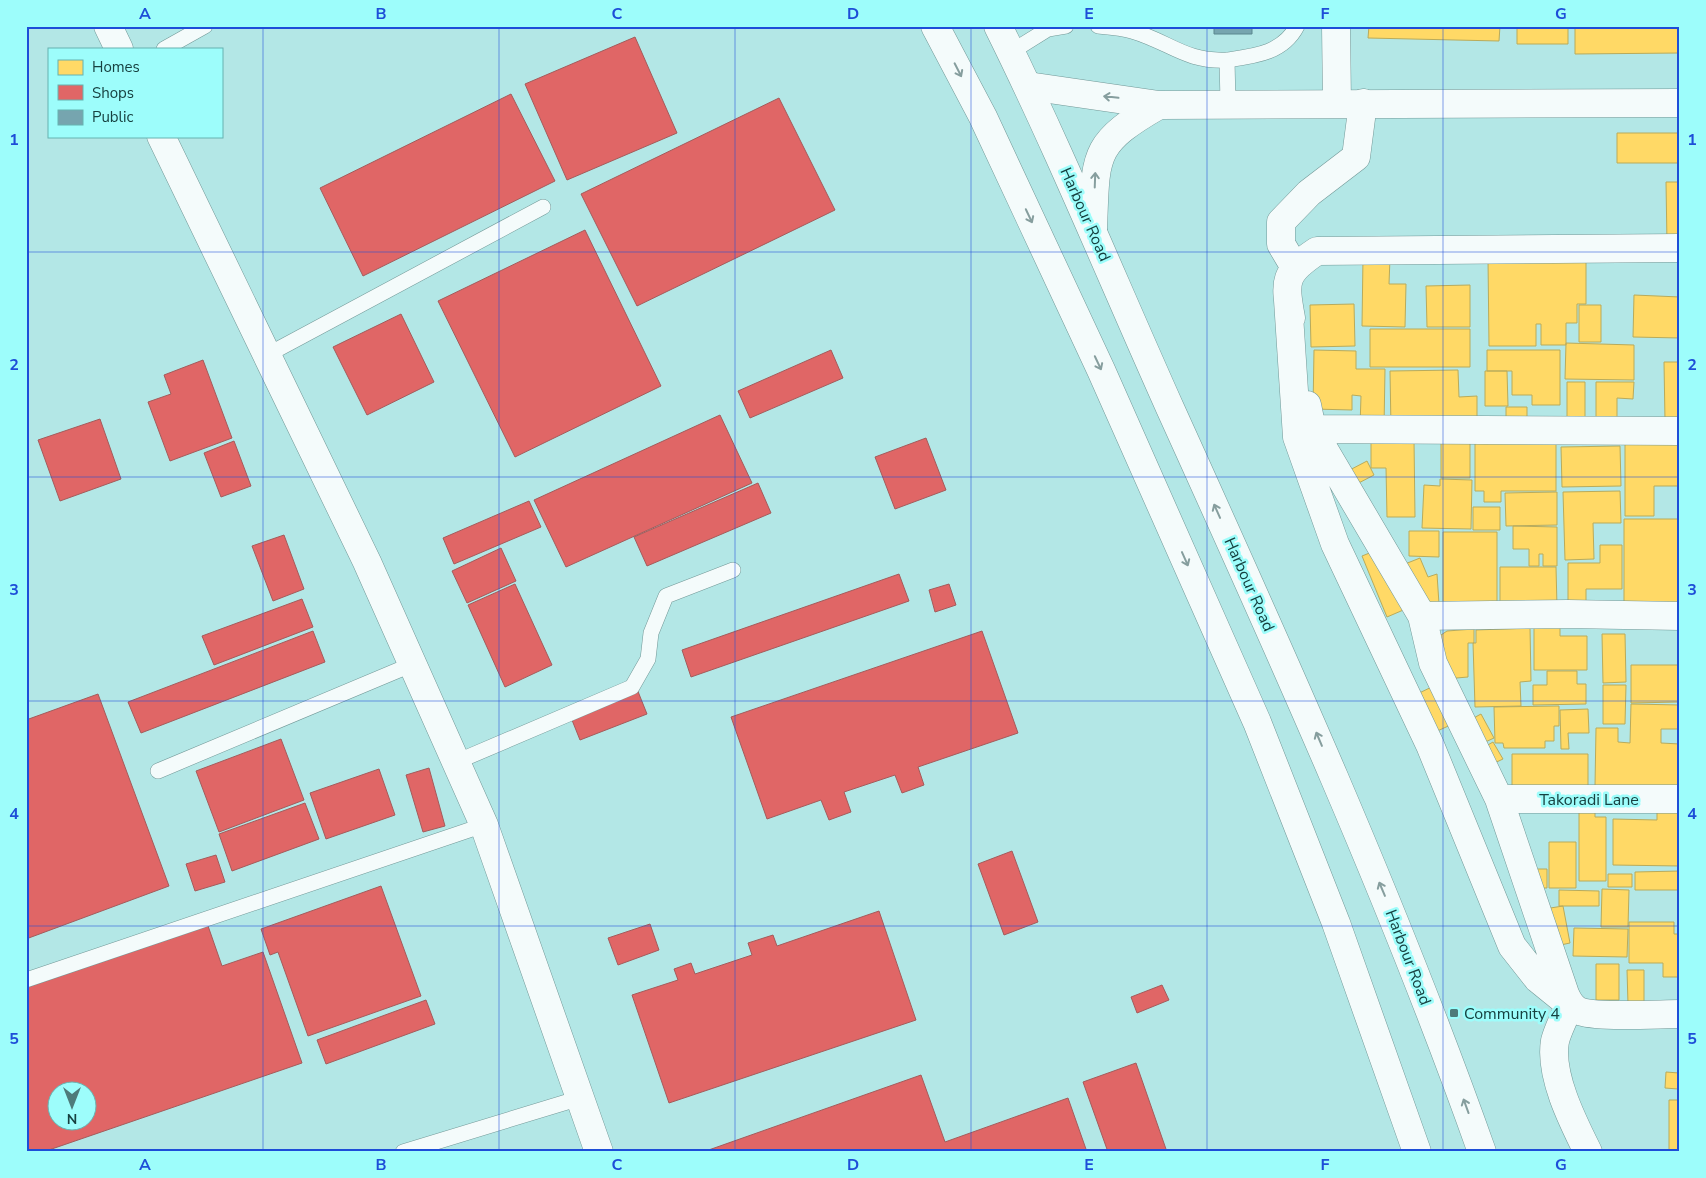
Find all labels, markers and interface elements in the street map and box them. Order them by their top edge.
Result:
text: A [139,3,151,25]
text: B [375,3,387,25]
text: C [612,3,623,25]
text: D [847,3,859,25]
text: E [1084,3,1094,25]
text: F [1321,3,1330,25]
text: G [1555,3,1567,25]
legend [48,48,222,138]
text: Homes [92,57,140,77]
one-way arrow [953,62,963,77]
text: Shops [92,83,134,103]
one-way arrow [1103,92,1119,102]
text: Public [92,107,133,127]
text: 1 [9,129,19,151]
text: 1 [1687,129,1697,151]
street label: Harbour Road [1055,164,1116,265]
one-way arrow [1090,172,1099,188]
one-way arrow [1024,208,1034,223]
text: 2 [9,354,19,376]
text: 2 [1687,354,1697,376]
one-way arrow [1093,355,1103,370]
one-way arrow [1212,504,1221,519]
street label: Harbour Road [1219,534,1280,635]
one-way arrow [1180,551,1190,566]
text: 3 [9,579,19,601]
text: 3 [1687,579,1697,601]
one-way arrow [1314,732,1323,747]
street label: Takoradi Lane [1539,789,1639,811]
text: 4 [9,803,19,825]
text: 4 [1687,803,1697,825]
one-way arrow [1376,882,1386,897]
street label: Harbour Road [1380,906,1436,1008]
place label: Community 4 [1464,1003,1560,1025]
marker: Community 4 [1448,1007,1460,1019]
text: 5 [9,1028,19,1050]
text: 5 [1687,1028,1697,1050]
north arrow [48,1080,98,1130]
one-way arrow [1460,1098,1470,1114]
text: N [67,1109,77,1128]
text: A [139,1154,151,1176]
text: B [375,1154,387,1176]
text: C [612,1154,623,1176]
text: D [847,1154,859,1176]
text: E [1084,1154,1094,1176]
text: F [1321,1154,1330,1176]
text: G [1555,1154,1567,1176]

